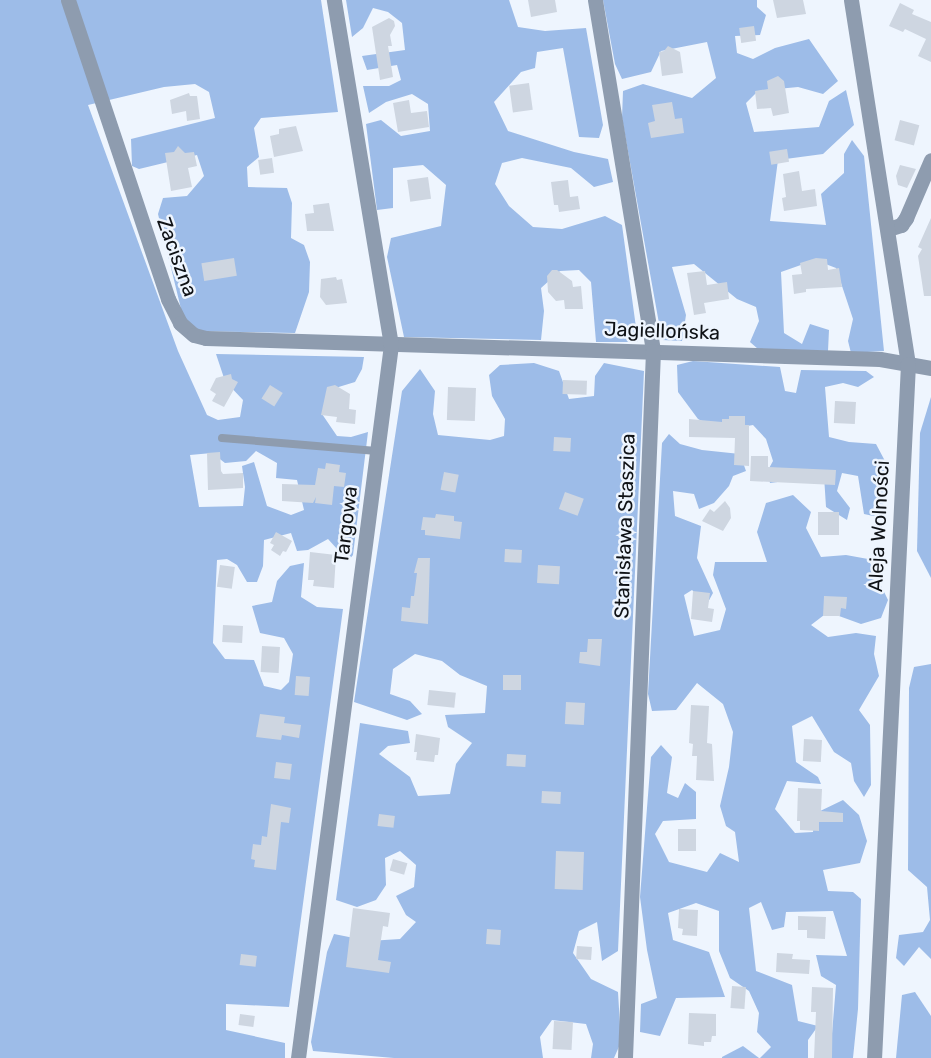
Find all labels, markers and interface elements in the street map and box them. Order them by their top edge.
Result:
street label: Zaciszna [152,214,202,300]
street label: Jagiellońska [603,317,721,345]
street label: Stanisława Staszica [610,433,640,619]
street label: Aleja Wolności [864,459,894,593]
street label: Targowa [329,485,363,565]

